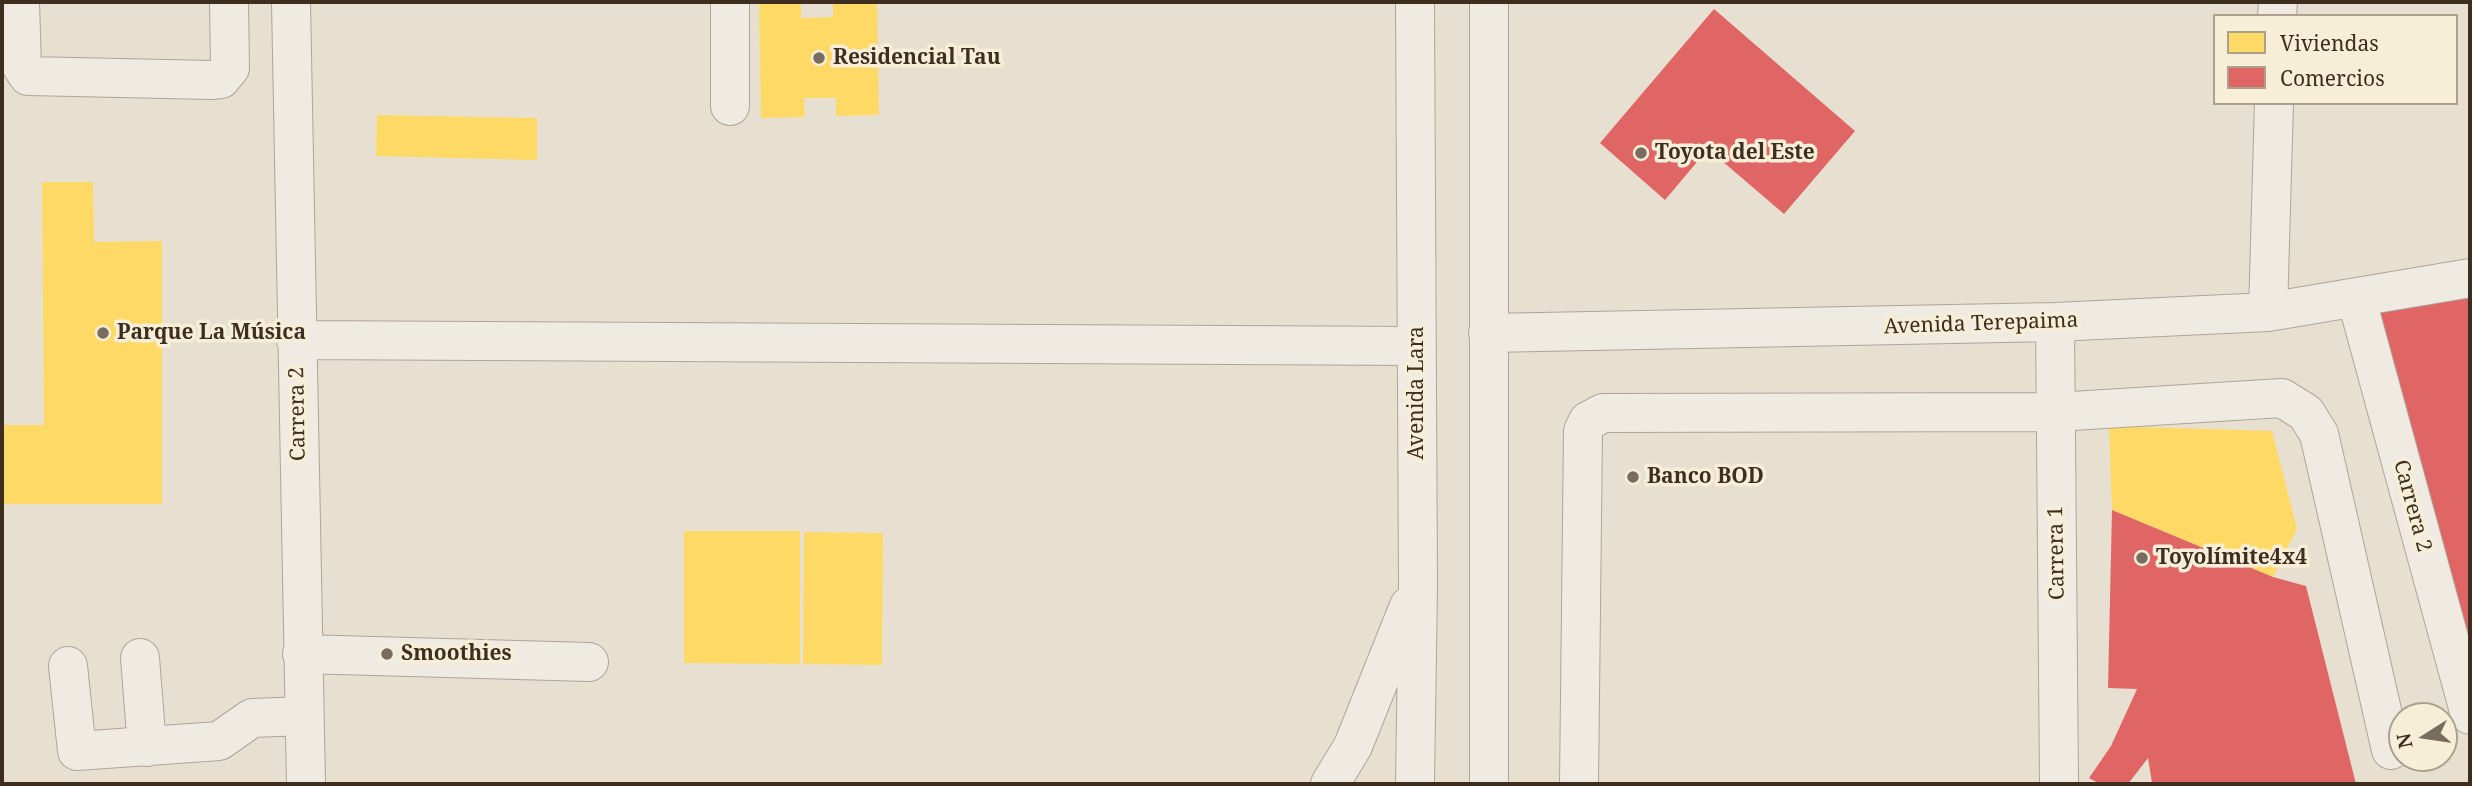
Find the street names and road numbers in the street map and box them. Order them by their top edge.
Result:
street label: Avenida Terepaima [1883,308,2079,340]
street label: Avenida Lara [1404,326,1430,460]
street label: Carrera 2 [285,367,311,461]
street label: Carrera 2 [2388,457,2436,555]
street label: Carrera 1 [2044,506,2070,600]

